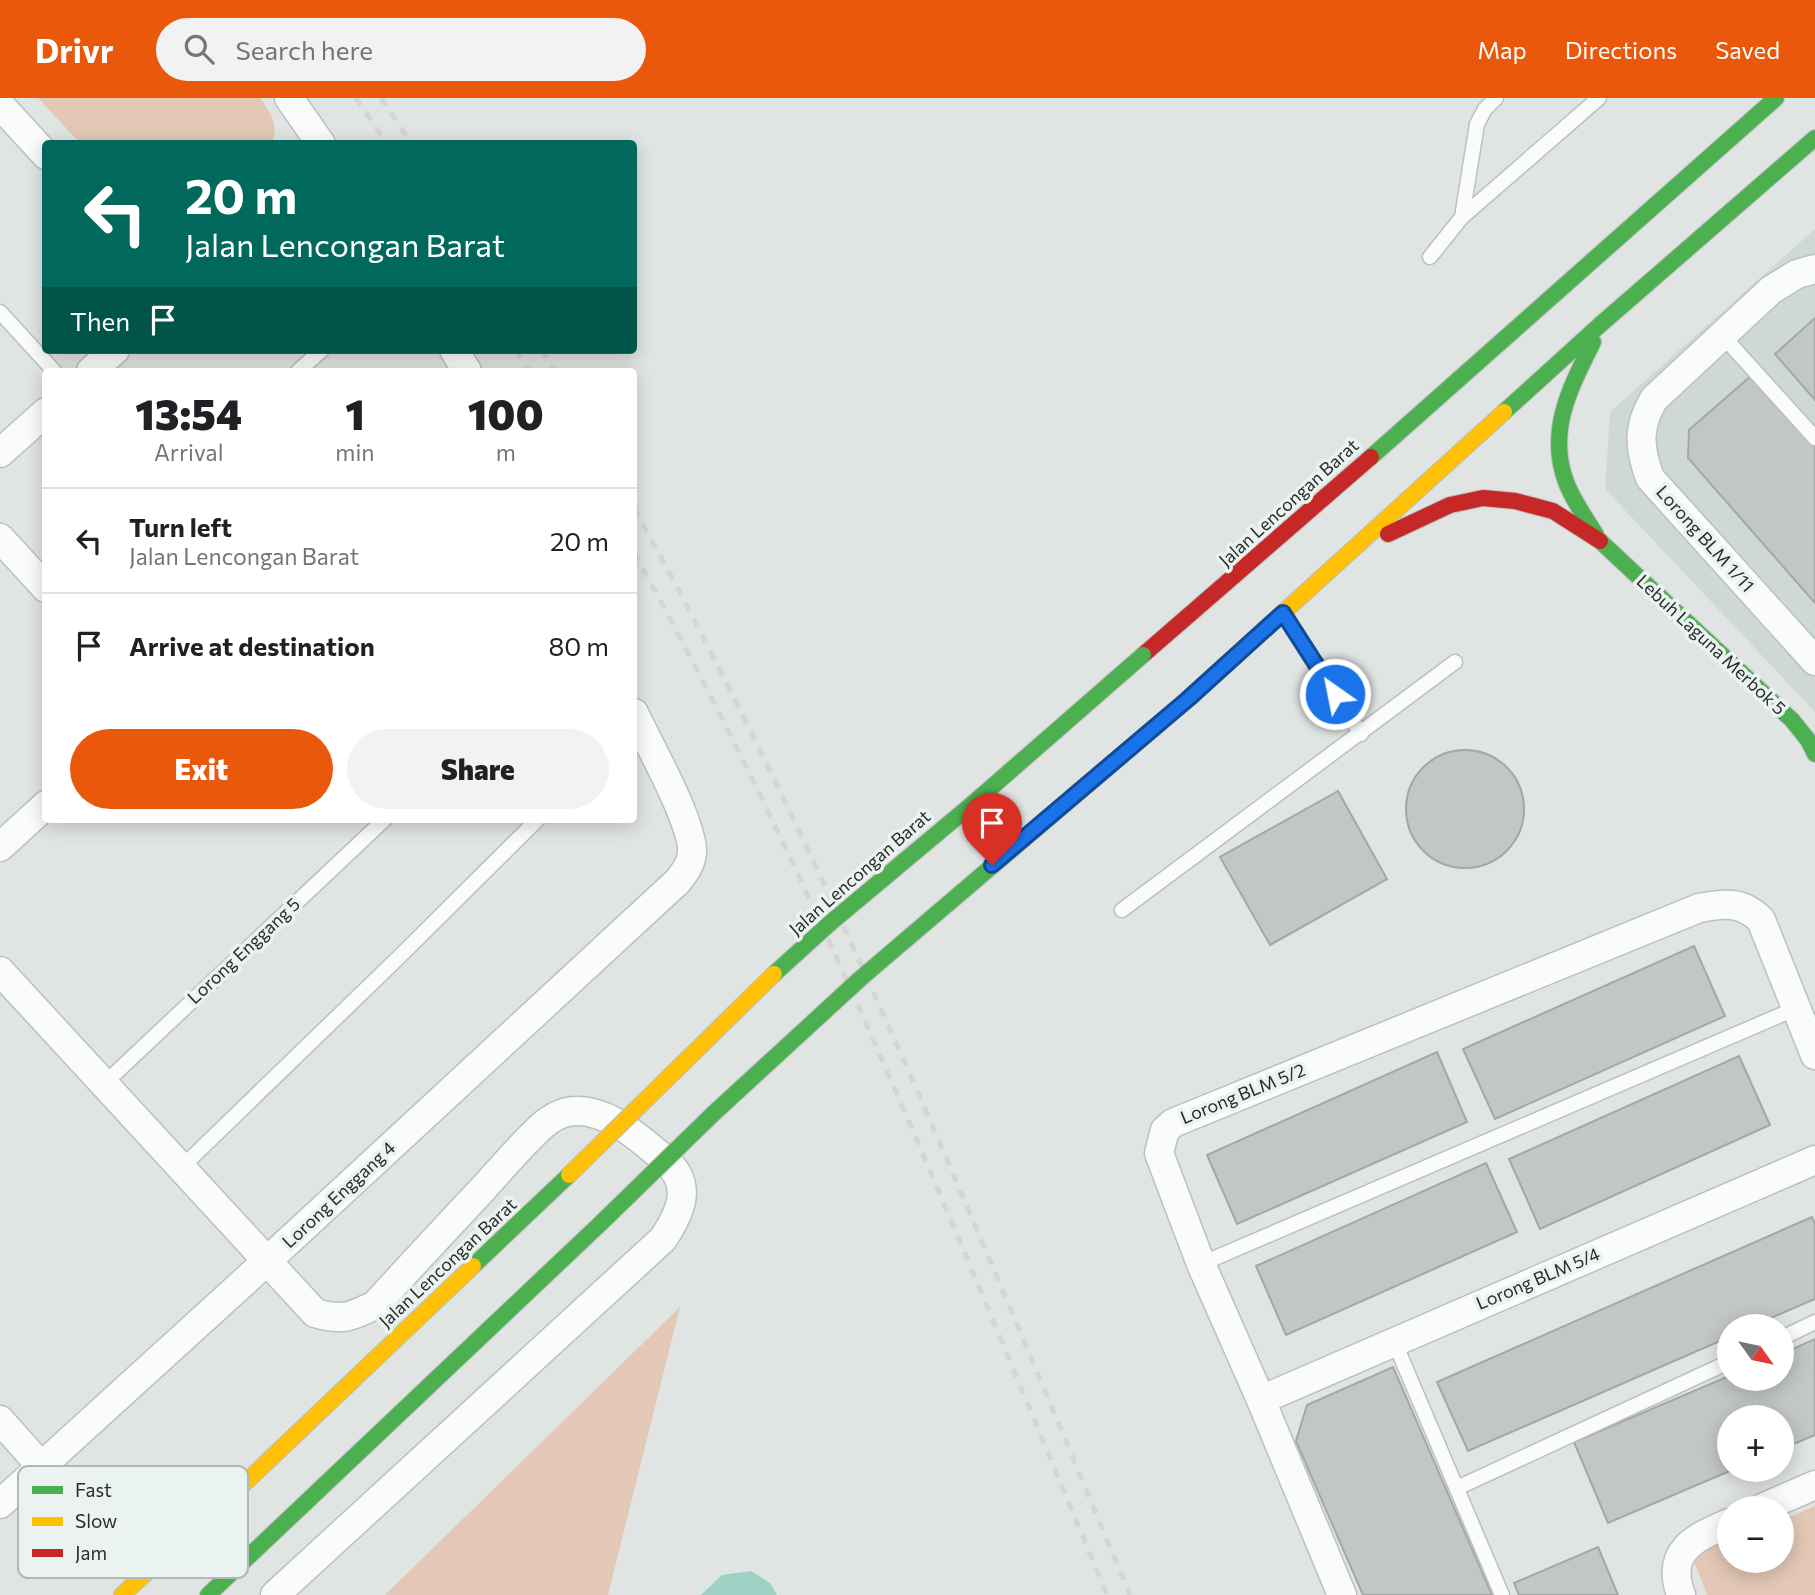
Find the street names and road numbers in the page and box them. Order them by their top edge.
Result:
street label: Jalan Lencongan Barat [1214,434,1363,571]
street label: Lorong BLM 1/11 [1652,480,1759,596]
street label: Lebuh Laguna Merbok 5 [1633,569,1791,719]
street label: Jalan Lencongan Barat [784,805,935,940]
street label: Lorong Enggang 5 [182,892,304,1008]
street label: Lorong BLM 5/2 [1177,1058,1308,1128]
street label: Lorong Enggang 4 [277,1136,399,1252]
street label: Jalan Lencongan Barat [374,1193,521,1332]
street label: Lorong BLM 5/4 [1472,1242,1603,1314]

